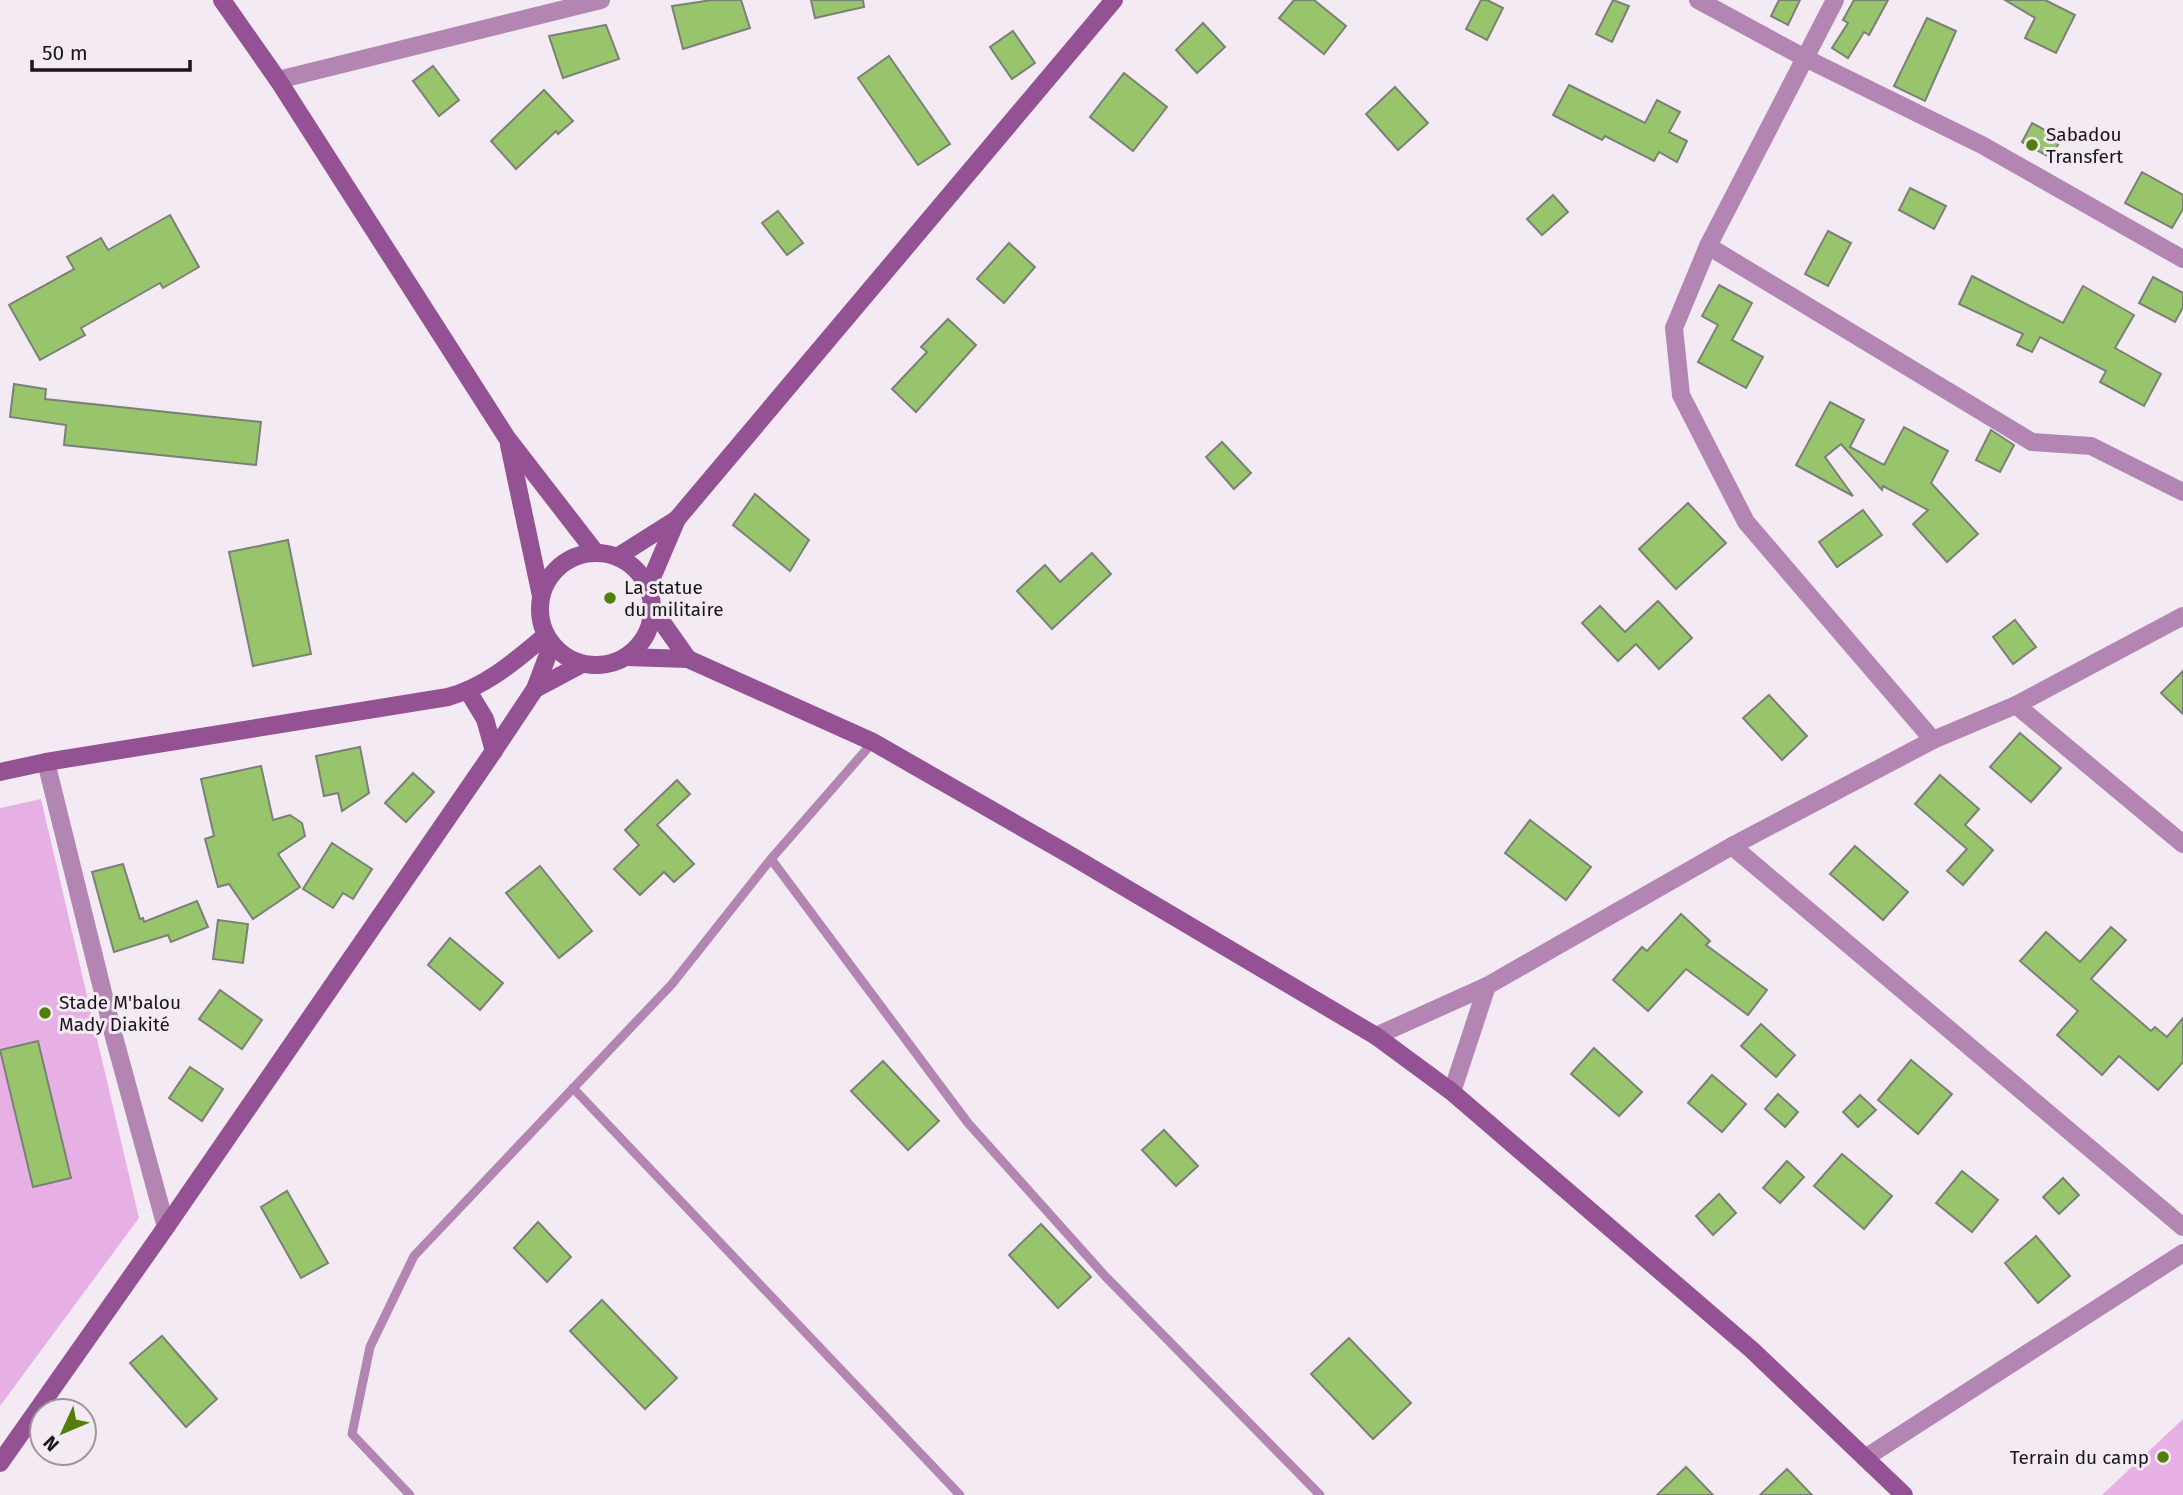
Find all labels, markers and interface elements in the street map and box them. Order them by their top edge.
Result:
scale bar [32,28,189,72]
text: 50 m [42,40,88,66]
place label: Sabadou Transfert [2046,123,2123,168]
marker: Sabadou Transfert [2024,137,2040,153]
place label: La statue du militaire [624,576,724,621]
marker: La statue du militaire [602,590,618,606]
place label: Stade M'balou Mady Diakité [59,991,181,1036]
marker: Stade M'balou Mady Diakité [37,1005,53,1021]
north arrow [28,1397,98,1467]
text: N [38,1431,64,1456]
place label: Terrain du camp [2010,1446,2149,1469]
marker: Terrain du camp [2155,1449,2171,1465]

